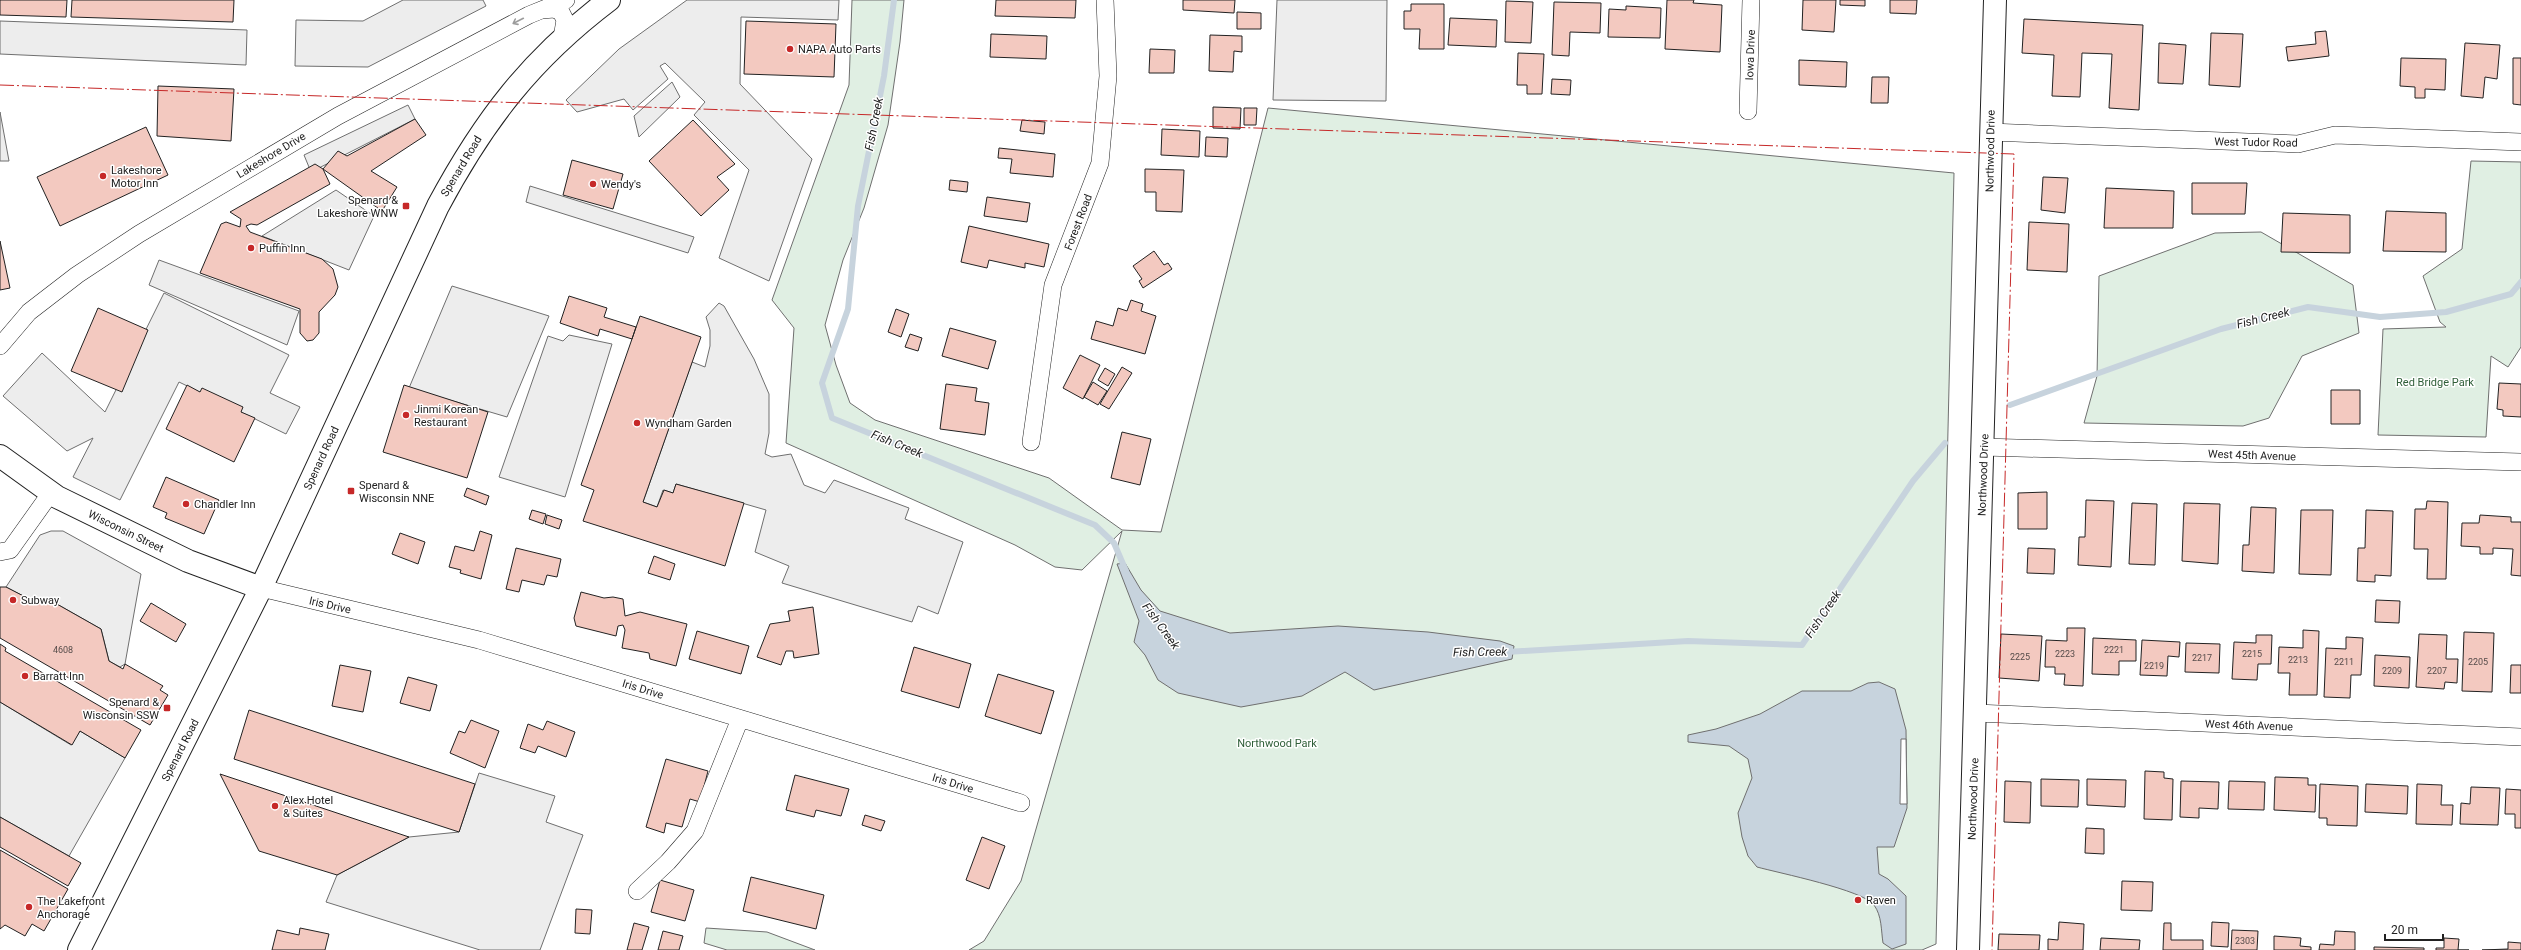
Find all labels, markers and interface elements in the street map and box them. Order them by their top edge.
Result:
one-way arrow [512,18,524,25]
street label: Iowa Drive [1743,29,1758,81]
place label: NAPA Auto Parts [798,43,881,56]
marker: NAPA Auto Parts [785,44,795,54]
water label: Fish Creek [862,95,886,152]
street label: Northwood Drive [1983,110,1998,192]
street label: Lakeshore Drive [234,130,308,181]
street label: Spenard Road [438,134,485,199]
street label: West Tudor Road [2214,135,2298,150]
place label: Lakeshore Motor Inn [111,164,162,190]
marker: Lakeshore Motor Inn [98,171,108,181]
place label: Wendy's [601,178,641,191]
marker: Wendy's [588,179,598,189]
street label: Forest Road [1062,192,1095,252]
place label: Spenard & Lakeshore WNW [317,194,398,220]
marker: Spenard & Lakeshore WNW [401,201,411,211]
place label: Puffin Inn [259,242,305,255]
marker: Puffin Inn [246,243,256,253]
water label: Fish Creek [2235,304,2292,331]
park label: Red Bridge Park [2396,376,2474,389]
place label: Jinmi Korean Restaurant [414,403,478,429]
marker: Jinmi Korean Restaurant [401,410,411,420]
place label: Wyndham Garden [645,417,732,430]
marker: Wyndham Garden [632,418,642,428]
street label: Spenard Road [301,424,342,492]
water label: Fish Creek [869,427,926,461]
street label: Northwood Drive [1976,434,1991,516]
street label: West 45th Avenue [2208,447,2296,464]
place label: Spenard & Wisconsin NNE [359,479,434,505]
marker: Spenard & Wisconsin NNE [346,486,356,496]
place label: Chandler Inn [194,498,256,511]
marker: Chandler Inn [181,499,191,509]
street label: Wisconsin Street [86,508,166,556]
water label: Fish Creek [1802,587,1845,640]
place label: Subway [21,594,60,607]
street label: Iris Drive [308,594,352,617]
marker: Subway [8,595,18,605]
water label: Fish Creek [1139,600,1183,653]
house number: 4608 [53,645,73,655]
water label: Fish Creek [1453,645,1508,659]
house number: 2221 [2104,645,2124,655]
house number: 2223 [2055,649,2075,659]
house number: 2215 [2242,649,2262,659]
house number: 2225 [2010,652,2030,662]
house number: 2217 [2192,653,2212,663]
house number: 2213 [2288,655,2308,665]
house number: 2211 [2334,657,2354,667]
house number: 2205 [2468,657,2488,667]
house number: 2219 [2144,661,2164,671]
house number: 2209 [2382,666,2402,676]
house number: 2207 [2427,666,2447,676]
place label: Barratt Inn [33,670,84,683]
marker: Barratt Inn [20,671,30,681]
street label: Iris Drive [621,677,665,702]
place label: Spenard & Wisconsin SSW [83,696,159,722]
marker: Spenard & Wisconsin SSW [162,703,172,713]
street label: Spenard Road [159,717,202,784]
street label: West 46th Avenue [2205,717,2293,734]
park label: Northwood Park [1237,737,1317,750]
street label: Northwood Drive [1966,758,1981,840]
street label: Iris Drive [931,771,975,796]
place label: Alex Hotel & Suites [283,794,333,820]
marker: Alex Hotel & Suites [270,801,280,811]
place label: Raven [1866,894,1896,907]
place label: The Lakefront Anchorage [37,895,105,921]
marker: Raven [1853,895,1863,905]
marker: The Lakefront Anchorage [24,902,34,912]
scale bar [2385,916,2443,942]
text: 20 m [2391,923,2418,937]
house number: 2303 [2235,936,2255,946]

